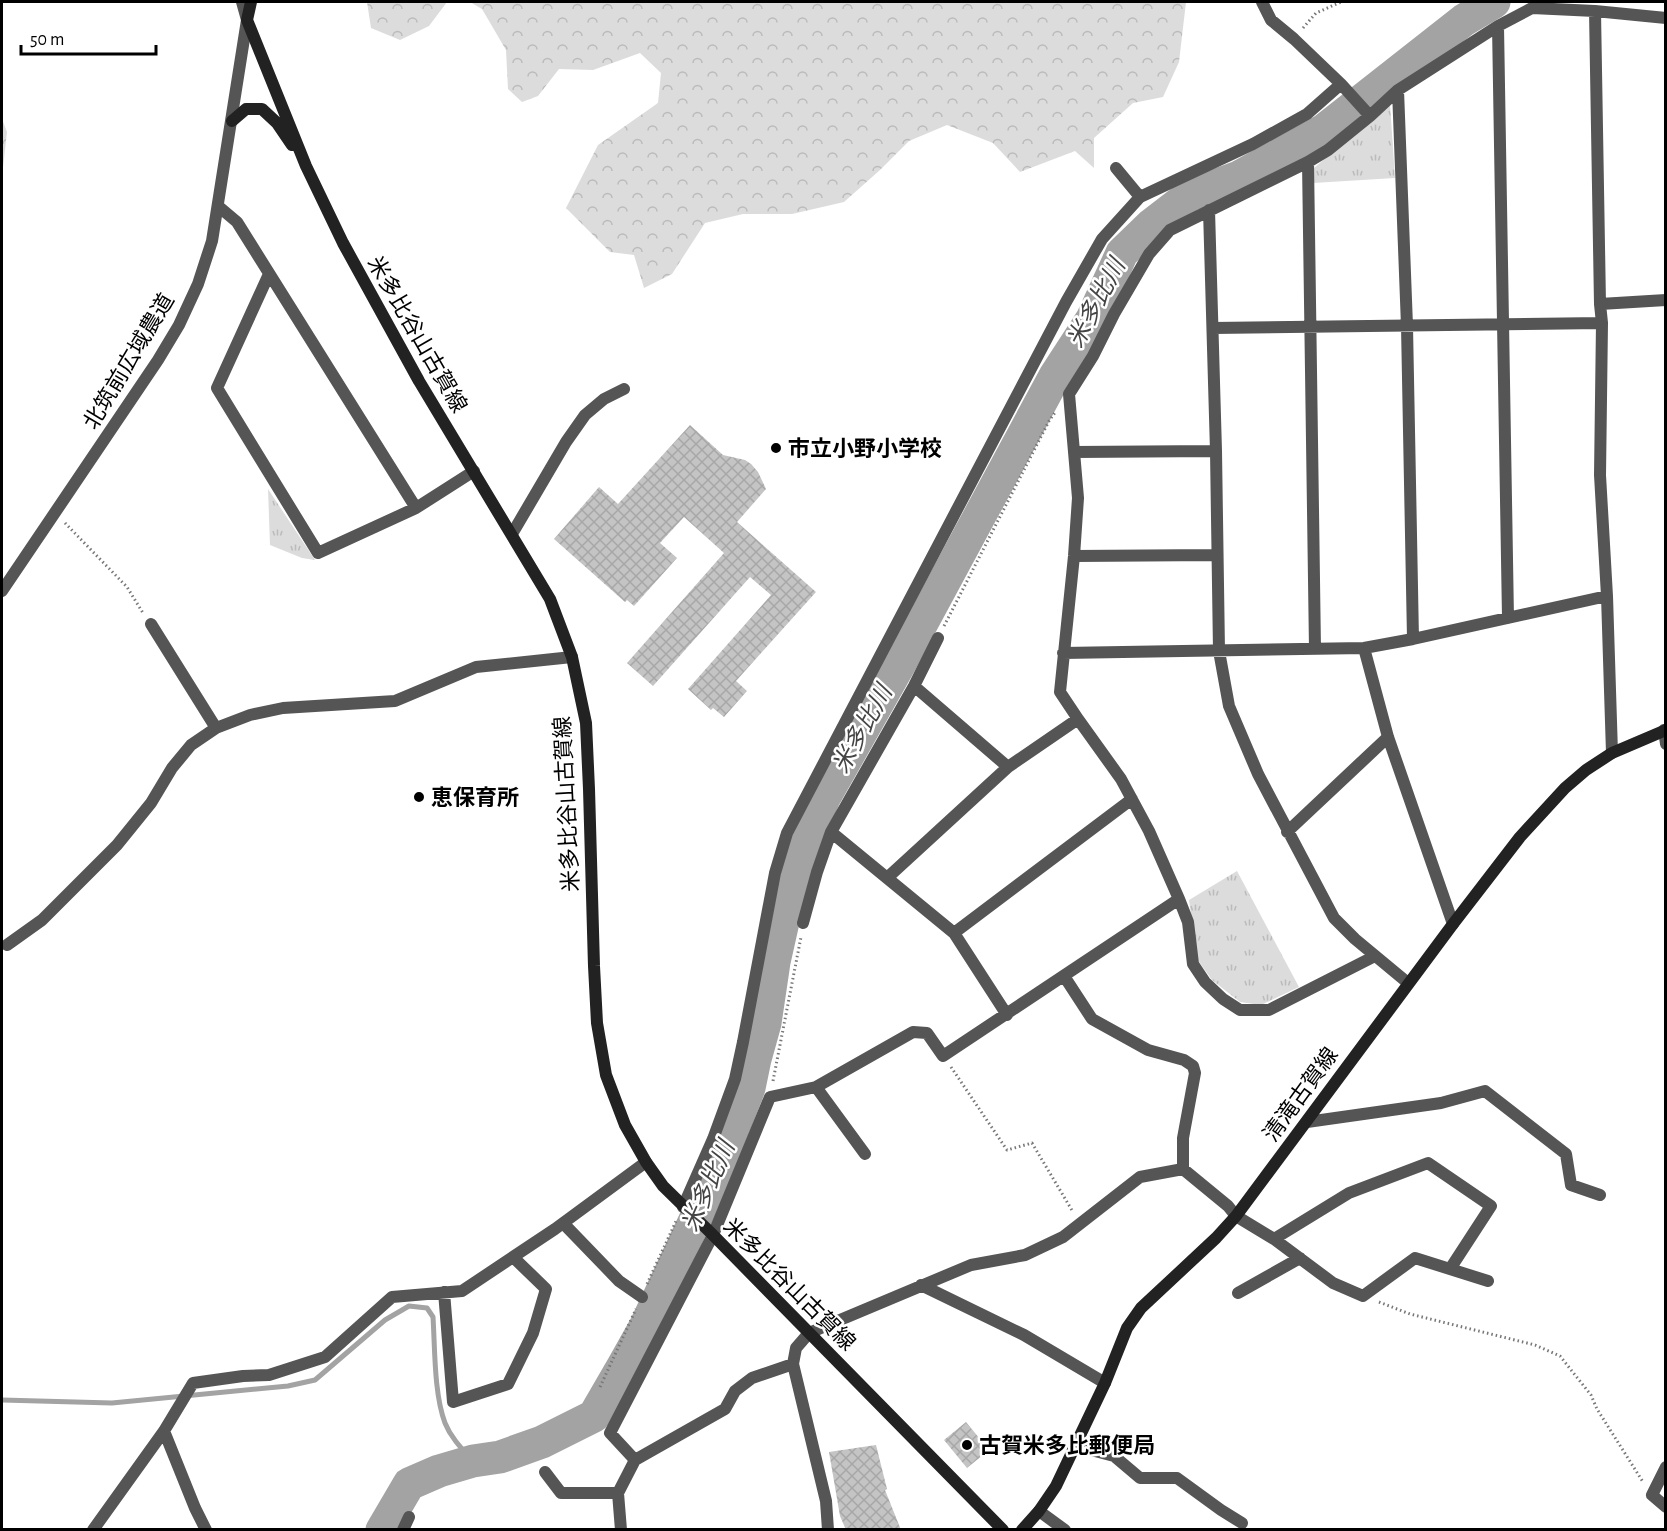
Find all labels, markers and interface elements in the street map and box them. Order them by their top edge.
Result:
scale bar [21,18,156,56]
text: 50 m [30,31,64,49]
street label: 米多比谷山古賀線 [364,252,472,416]
water label: 米多比川 [1062,252,1131,351]
street label: 北筑前広域農道 [79,289,178,433]
place label: 市立小野小学校 [788,437,942,460]
marker: 市立小野小学校 [769,441,783,455]
water label: 米多比川 [827,678,898,777]
street label: 米多比谷山古賀線 [550,715,583,892]
place label: 恵保育所 [431,786,519,809]
marker: 恵保育所 [412,790,426,804]
street label: 清滝古賀線 [1259,1043,1342,1146]
water label: 米多比川 [677,1134,741,1235]
street label: 米多比谷山古賀線 [719,1214,860,1355]
place label: 古賀米多比郵便局 [979,1434,1155,1457]
marker: 古賀米多比郵便局 [960,1438,974,1452]

